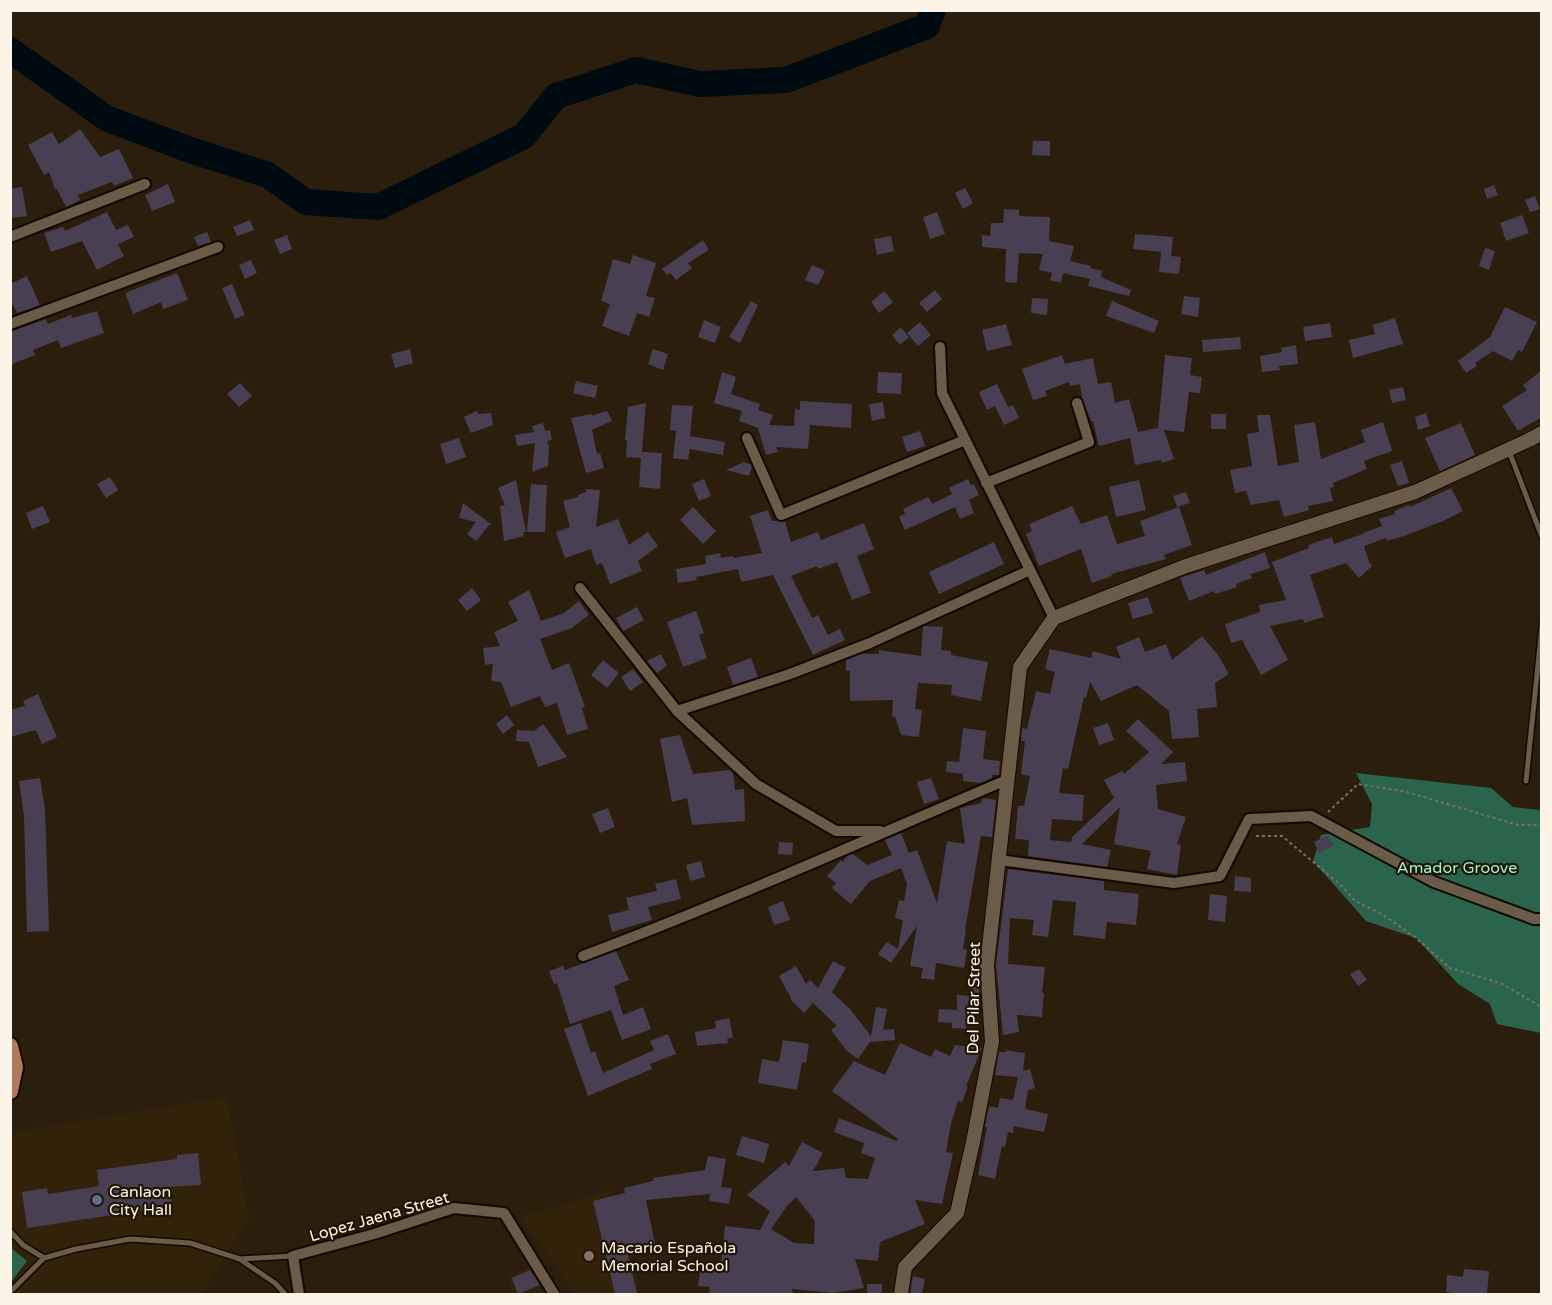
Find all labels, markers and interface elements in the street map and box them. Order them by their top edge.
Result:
park label: Amador Groove [1397,858,1517,878]
street label: Del Pilar Street [963,942,985,1054]
place label: Canlaon City Hall [109,1182,172,1220]
street label: Lopez Jaena Street [307,1187,451,1246]
marker: Canlaon City Hall [90,1193,104,1207]
place label: Macario Española Memorial School [601,1238,736,1276]
marker: Macario Española Memorial School [582,1249,596,1263]

